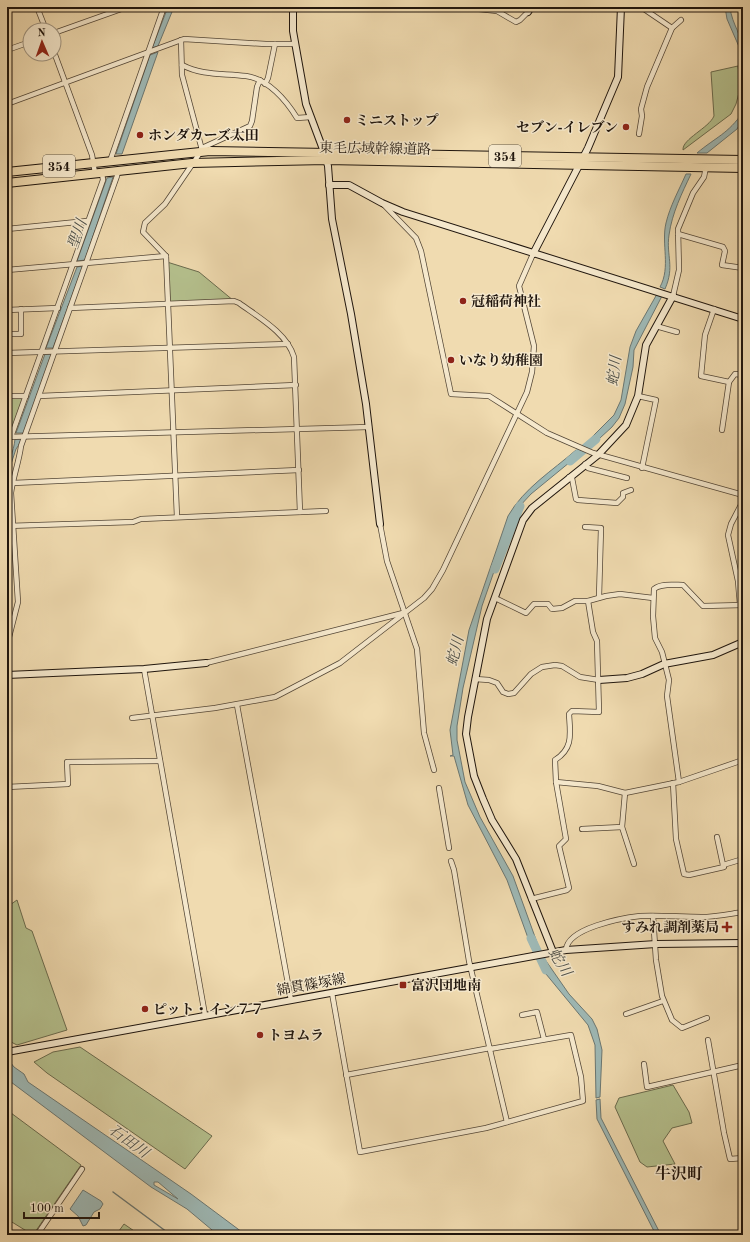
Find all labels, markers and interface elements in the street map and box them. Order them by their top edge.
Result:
north arrow [22,22,62,62]
text: N [37,28,47,39]
place label: ミニストップ [355,113,439,128]
marker: ミニストップ [342,115,352,125]
place label: セブン-イレブン [516,120,618,135]
marker: セブン-イレブン [621,122,631,132]
place label: ホンダカーズ太田 [148,127,259,143]
marker: ホンダカーズ太田 [135,130,145,140]
street label: 東毛広域幹線道路 [319,140,431,157]
road number: 354 [489,145,521,167]
road number: 354 [43,155,75,177]
water label: 聖川 [65,215,91,251]
place label: 冠稲荷神社 [471,294,541,309]
marker: 冠稲荷神社 [458,296,468,306]
place label: いなり幼稚園 [459,353,543,368]
water label: 蛇川 [604,353,625,387]
marker: いなり幼稚園 [446,355,456,365]
water label: 蛇川 [444,633,468,668]
place label: すみれ調剤薬局 [621,920,719,935]
marker: すみれ調剤薬局 [722,922,732,932]
water label: 蛇川 [544,945,576,981]
street label: 綿貫篠塚線 [275,971,347,998]
place label: 富沢団地南 [411,977,481,993]
marker: 富沢団地南 [398,980,408,990]
place label: ピット・イン７７ [153,1002,264,1017]
marker: ピット・イン７７ [140,1004,150,1014]
place label: トヨムラ [268,1028,324,1043]
marker: トヨムラ [255,1030,265,1040]
water label: 石田川 [106,1121,154,1163]
district label: 牛沢町 [655,1165,703,1183]
scale bar [24,1194,99,1220]
text: 100 m [30,1203,64,1215]

